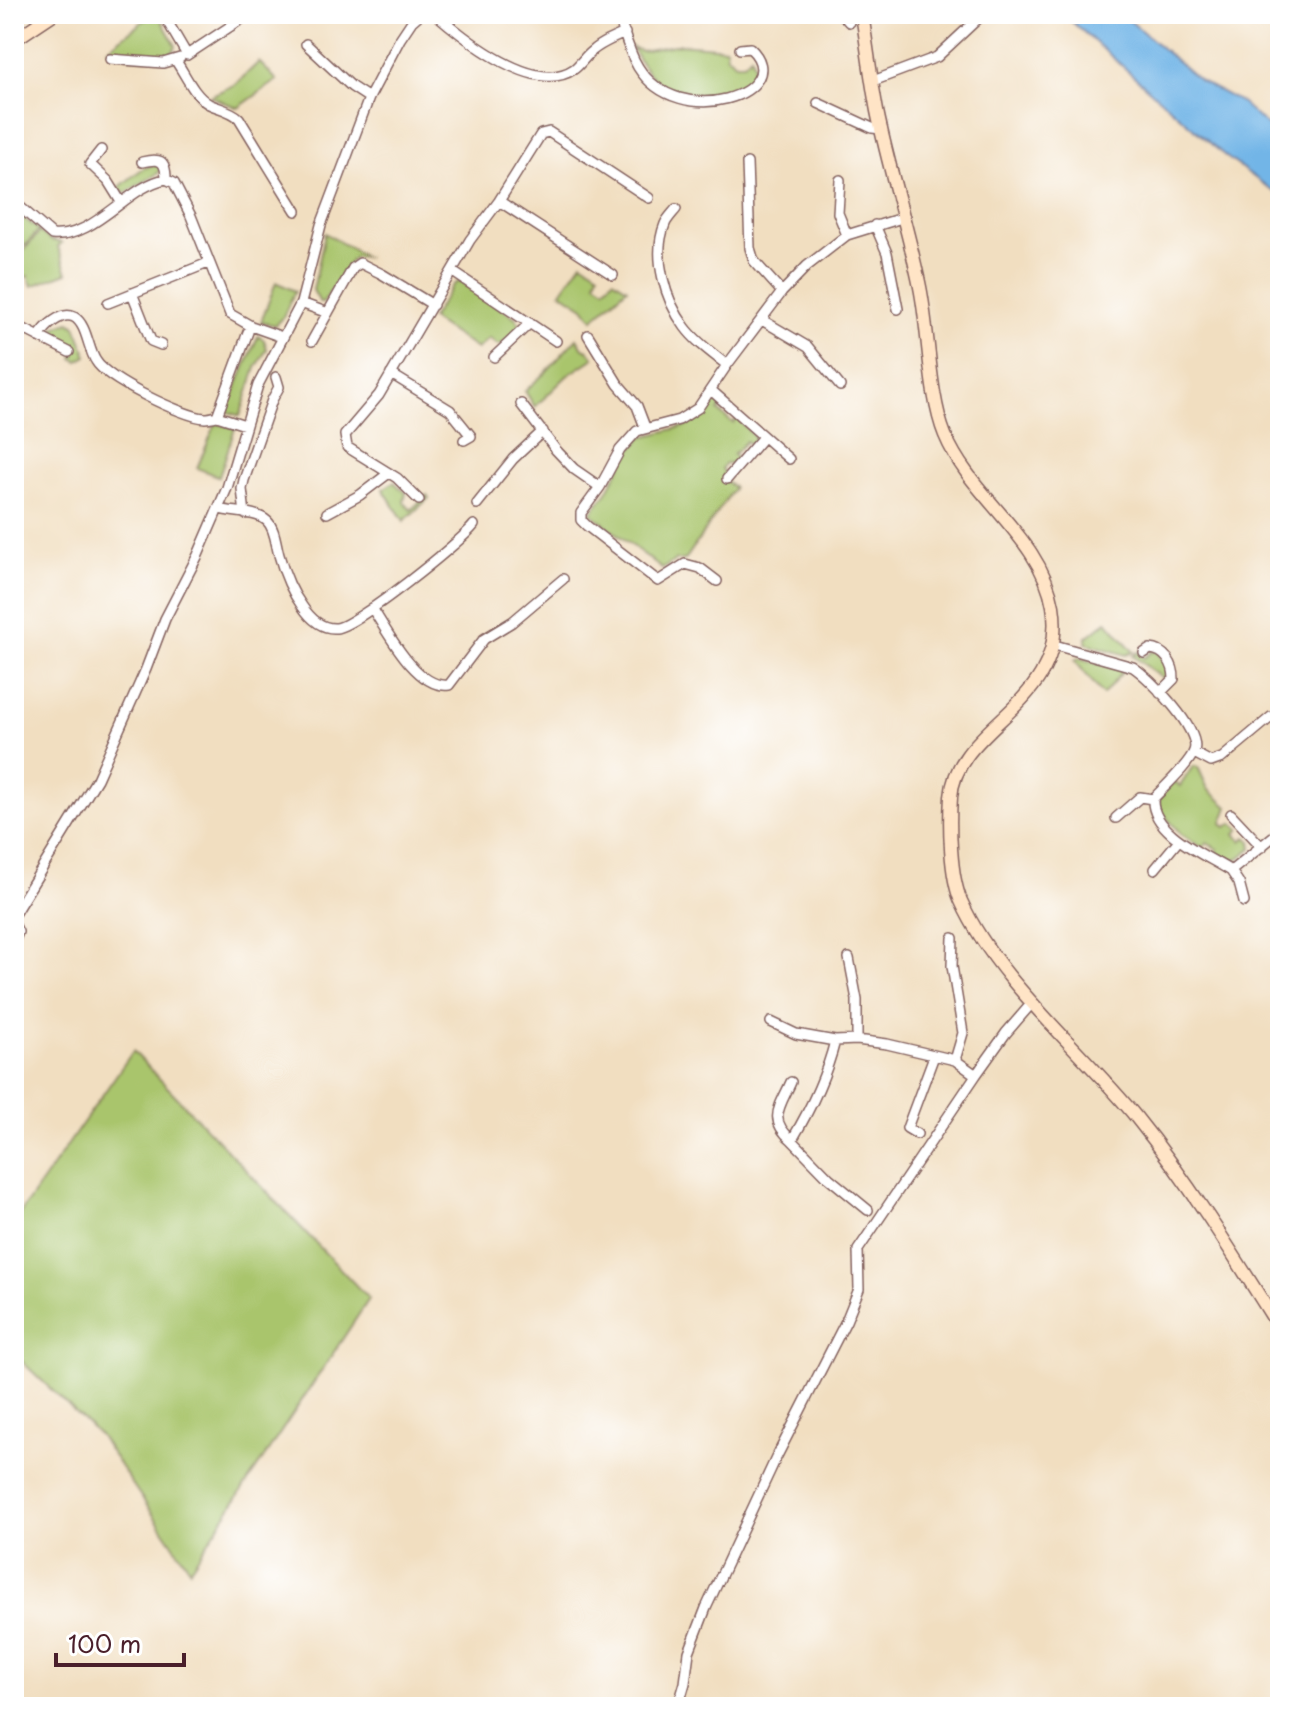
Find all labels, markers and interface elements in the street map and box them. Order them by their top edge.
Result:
scale bar [56,1617,184,1667]
text: 100 m [68,1625,141,1661]

